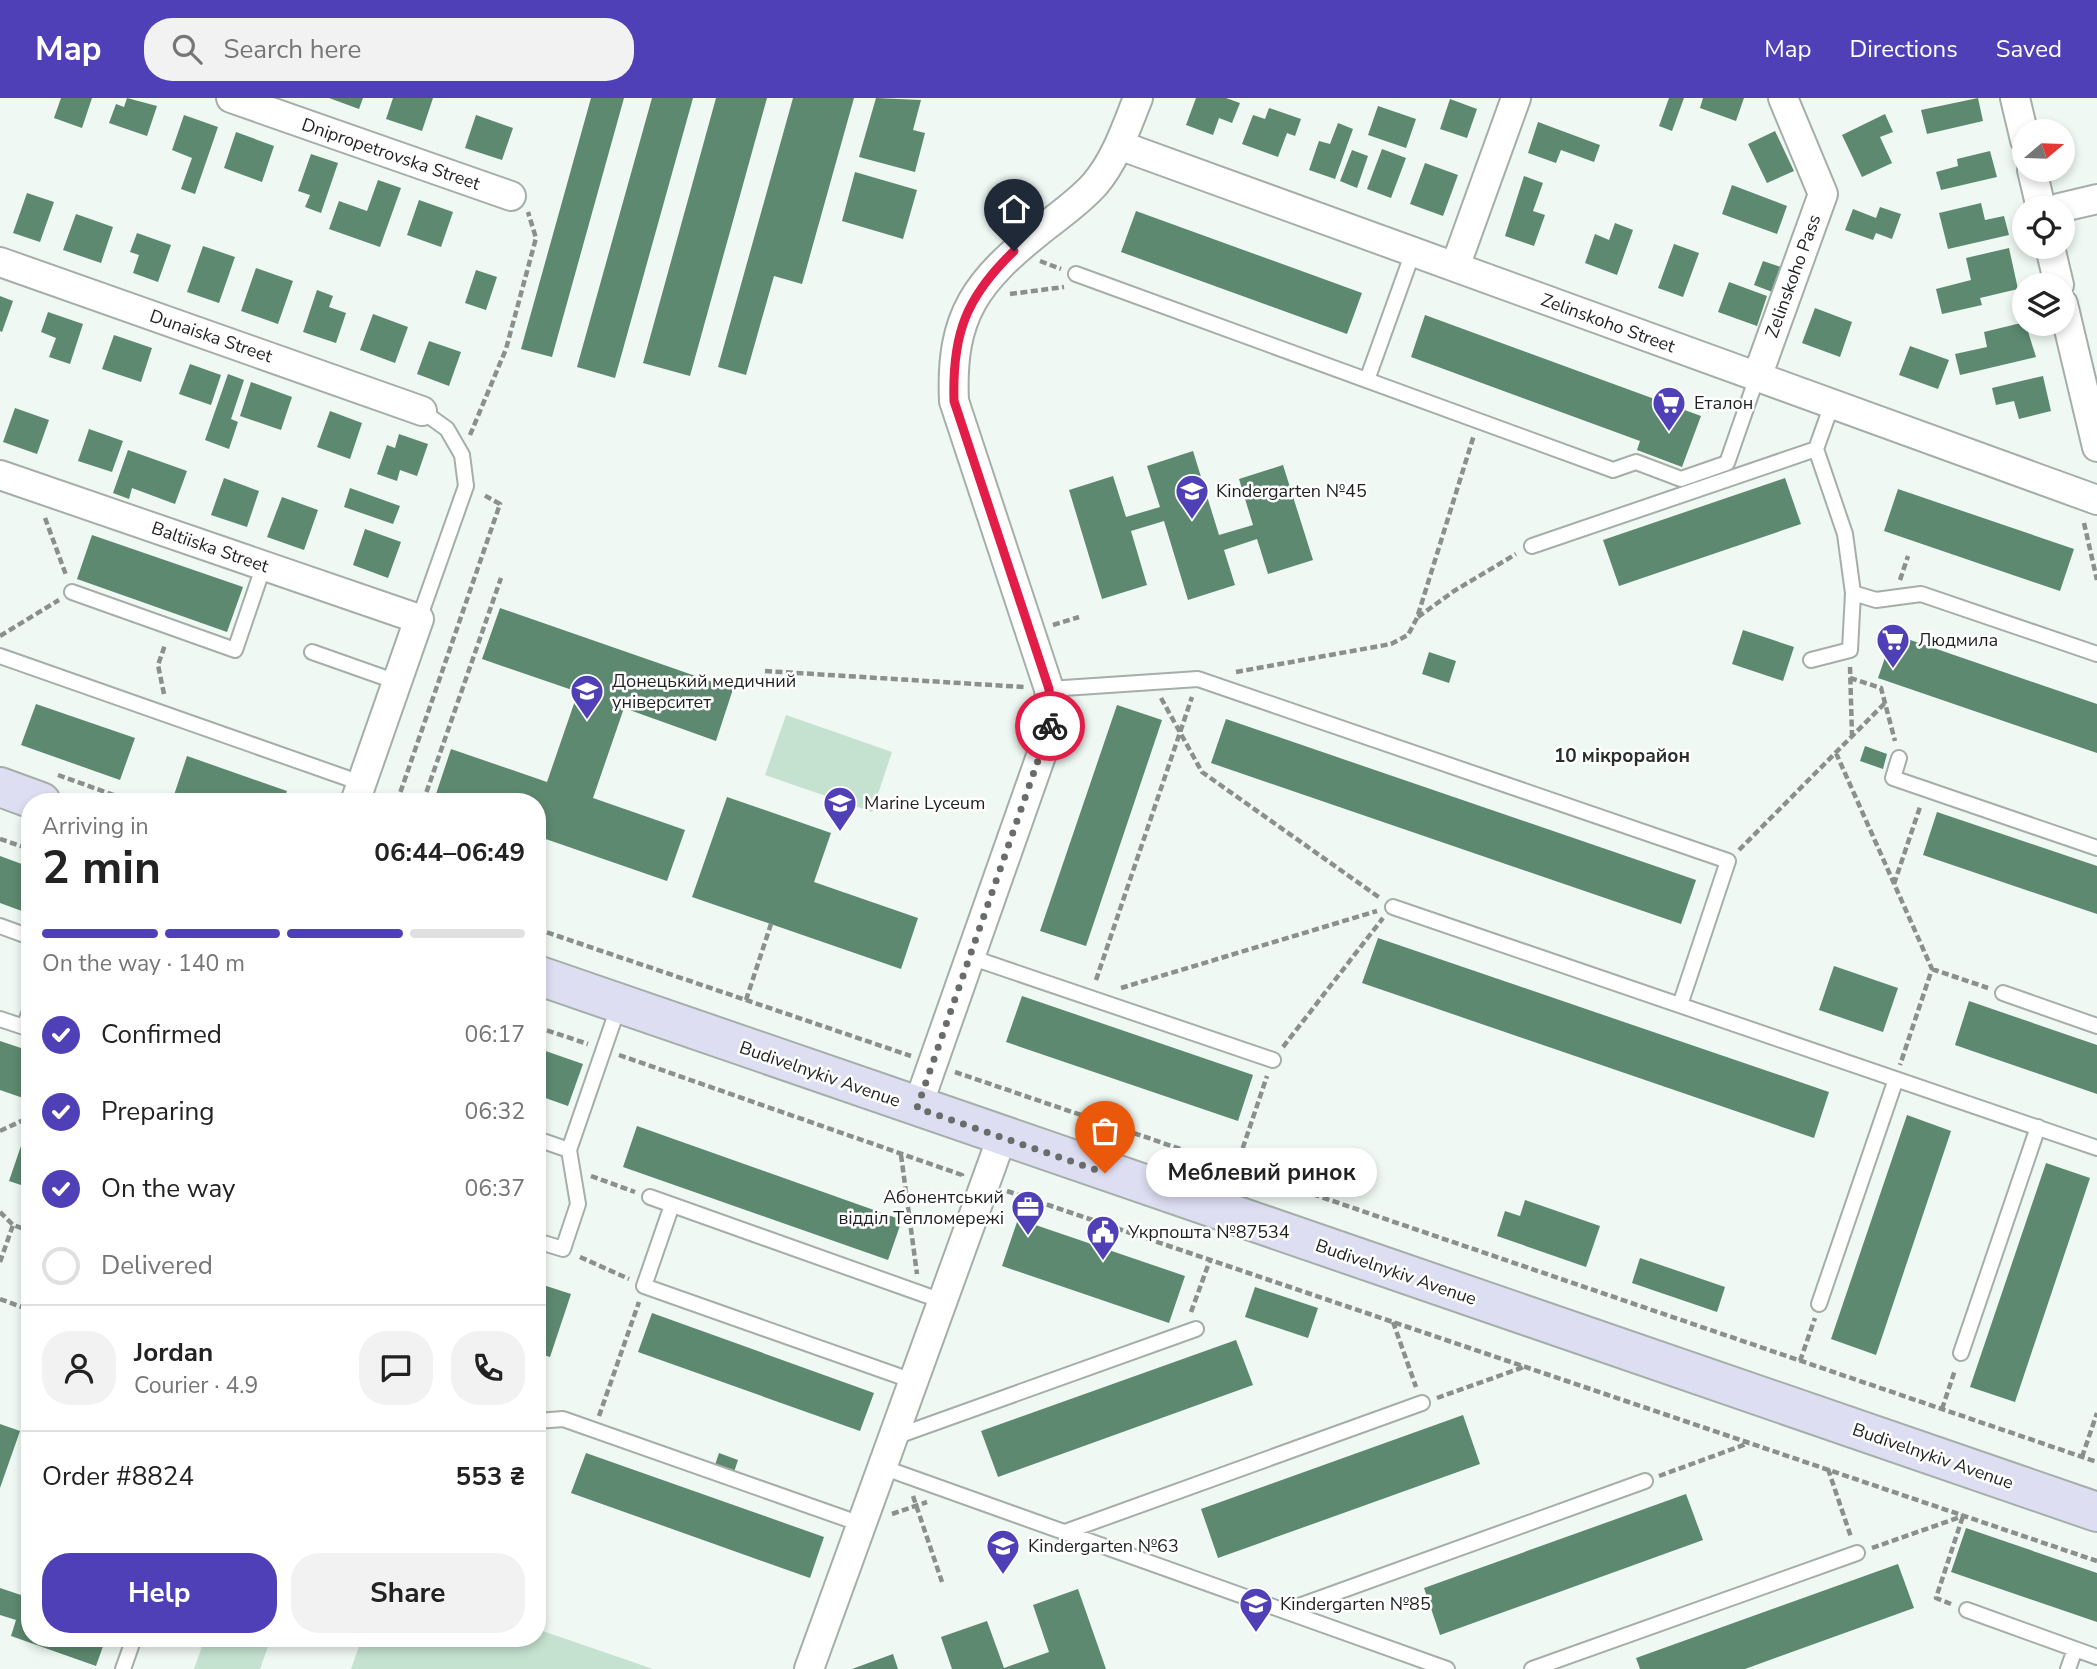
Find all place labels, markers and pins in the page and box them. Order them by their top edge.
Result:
pin [984,179,1044,251]
supermarket icon: Еталон [1650,384,1688,433]
place label: Еталон [1694,391,1753,415]
school or university icon: Kindergarten №45 [1173,472,1211,521]
place label: Kindergarten №45 [1216,479,1367,503]
supermarket icon: Людмила [1874,621,1912,670]
place label: Людмила [1918,628,1998,652]
place label: Донецький медичний університет [612,669,796,714]
school or university icon: Донецький медичний університет [568,672,606,721]
school or university icon: Marine Lyceum [821,784,859,833]
place label: Marine Lyceum [864,791,985,815]
pin [1075,1101,1135,1173]
callout: Меблевий ринок [1147,1148,1378,1198]
place label: Абонентський відділ Тепломережі [838,1185,1004,1230]
office icon: Абонентський відділ Тепломережі [1009,1188,1047,1237]
public building icon: Укрпошта №87534 [1084,1213,1122,1262]
place label: Укрпошта №87534 [1127,1220,1290,1244]
school or university icon: Kindergarten №63 [984,1527,1022,1576]
place label: Kindergarten №63 [1028,1534,1179,1558]
school or university icon: Kindergarten №85 [1237,1585,1275,1634]
place label: Kindergarten №85 [1280,1592,1431,1616]

